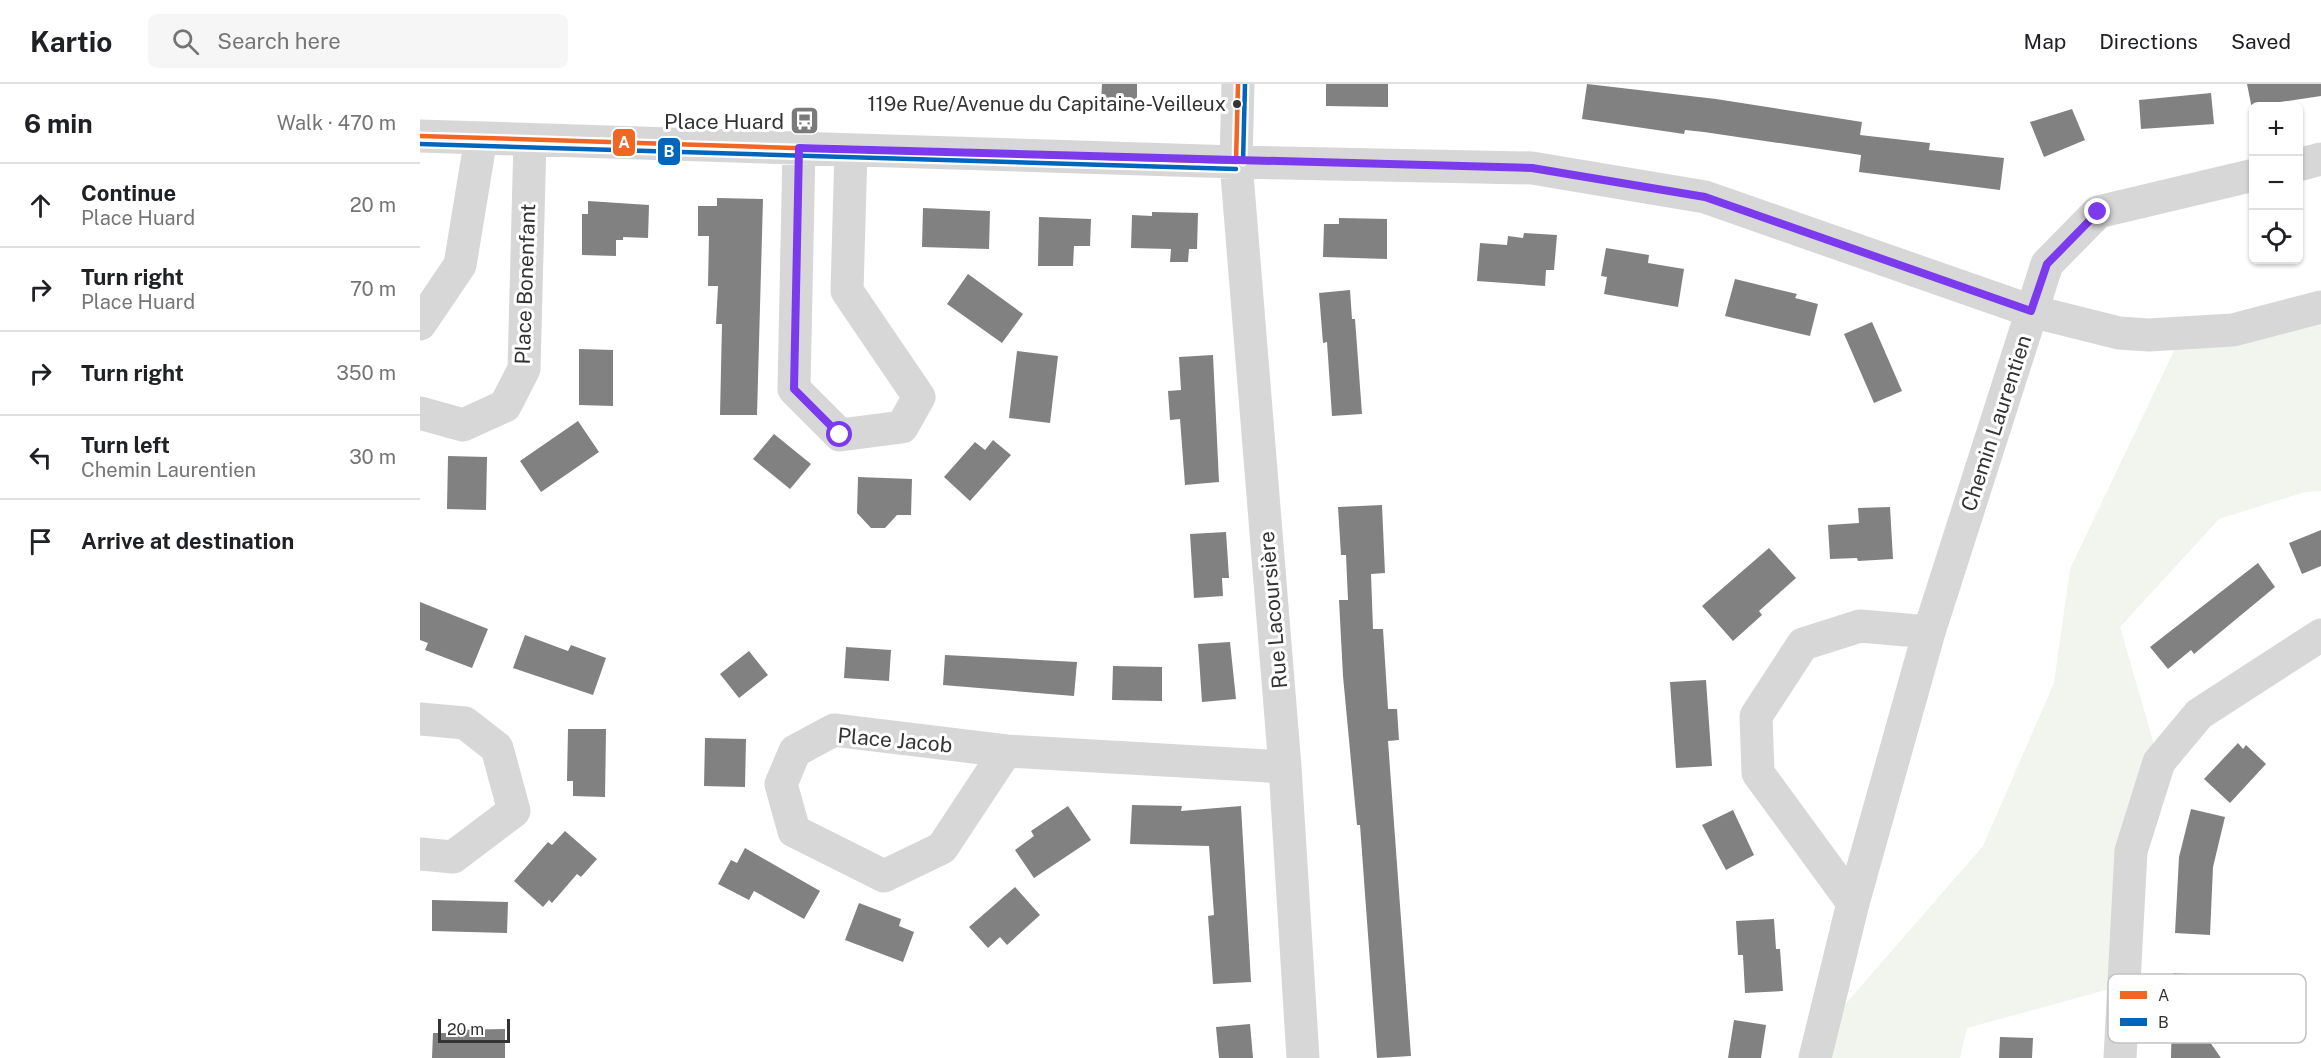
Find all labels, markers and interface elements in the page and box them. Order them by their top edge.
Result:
search box [148,14,568,68]
text: Kartio [30,25,112,58]
icon: search [169,25,202,58]
text: Search here [217,28,341,54]
text: Map [2024,29,2066,54]
text: Directions [2099,29,2198,54]
text: Saved [2231,29,2291,54]
place label: 119e Rue/Avenue du Capitaine-Veilleux [867,92,1226,116]
marker: 119e Rue/Avenue du Capitaine-Veilleux [1231,98,1243,110]
map controls [2249,102,2303,264]
button: + [2249,102,2303,156]
bus stop icon: Place Huard [789,105,821,137]
text: 6 min [24,108,93,139]
place label: Place Huard [664,109,784,134]
text: Walk · 470 m [277,111,396,135]
line badge: A [612,128,636,157]
text: A [618,133,630,152]
line badge: B [657,137,681,166]
text: B [664,142,675,161]
button: − [2249,156,2303,210]
text: Continue [81,180,176,206]
icon: ahead [24,189,57,222]
text: 20 m [350,193,396,217]
route end [2084,198,2110,224]
street label: Place Bonenfant [510,203,540,365]
text: Place Huard [81,206,195,230]
button: locate [2249,210,2303,264]
text: Turn right [81,264,184,290]
icon: right [24,273,57,306]
text: 70 m [350,277,396,301]
text: Place Huard [81,290,195,314]
street label: Chemin Laurentien [1956,332,2036,514]
icon: right [24,357,57,390]
text: Turn right [81,360,184,386]
text: 350 m [336,361,396,385]
route start [826,421,852,447]
text: Turn left [81,432,170,458]
icon: left [24,441,57,474]
text: 30 m [349,445,396,469]
text: Chemin Laurentien [81,458,256,482]
icon: arrive [24,525,57,558]
text: Arrive at destination [81,528,294,554]
street label: Rue Lacoursière [1254,530,1292,690]
street label: Place Jacob [837,723,953,757]
legend [2108,974,2306,1043]
text: A [2158,986,2169,1005]
text: B [2158,1013,2169,1032]
scale bar [438,1016,510,1044]
text: 20 m [447,1020,484,1039]

